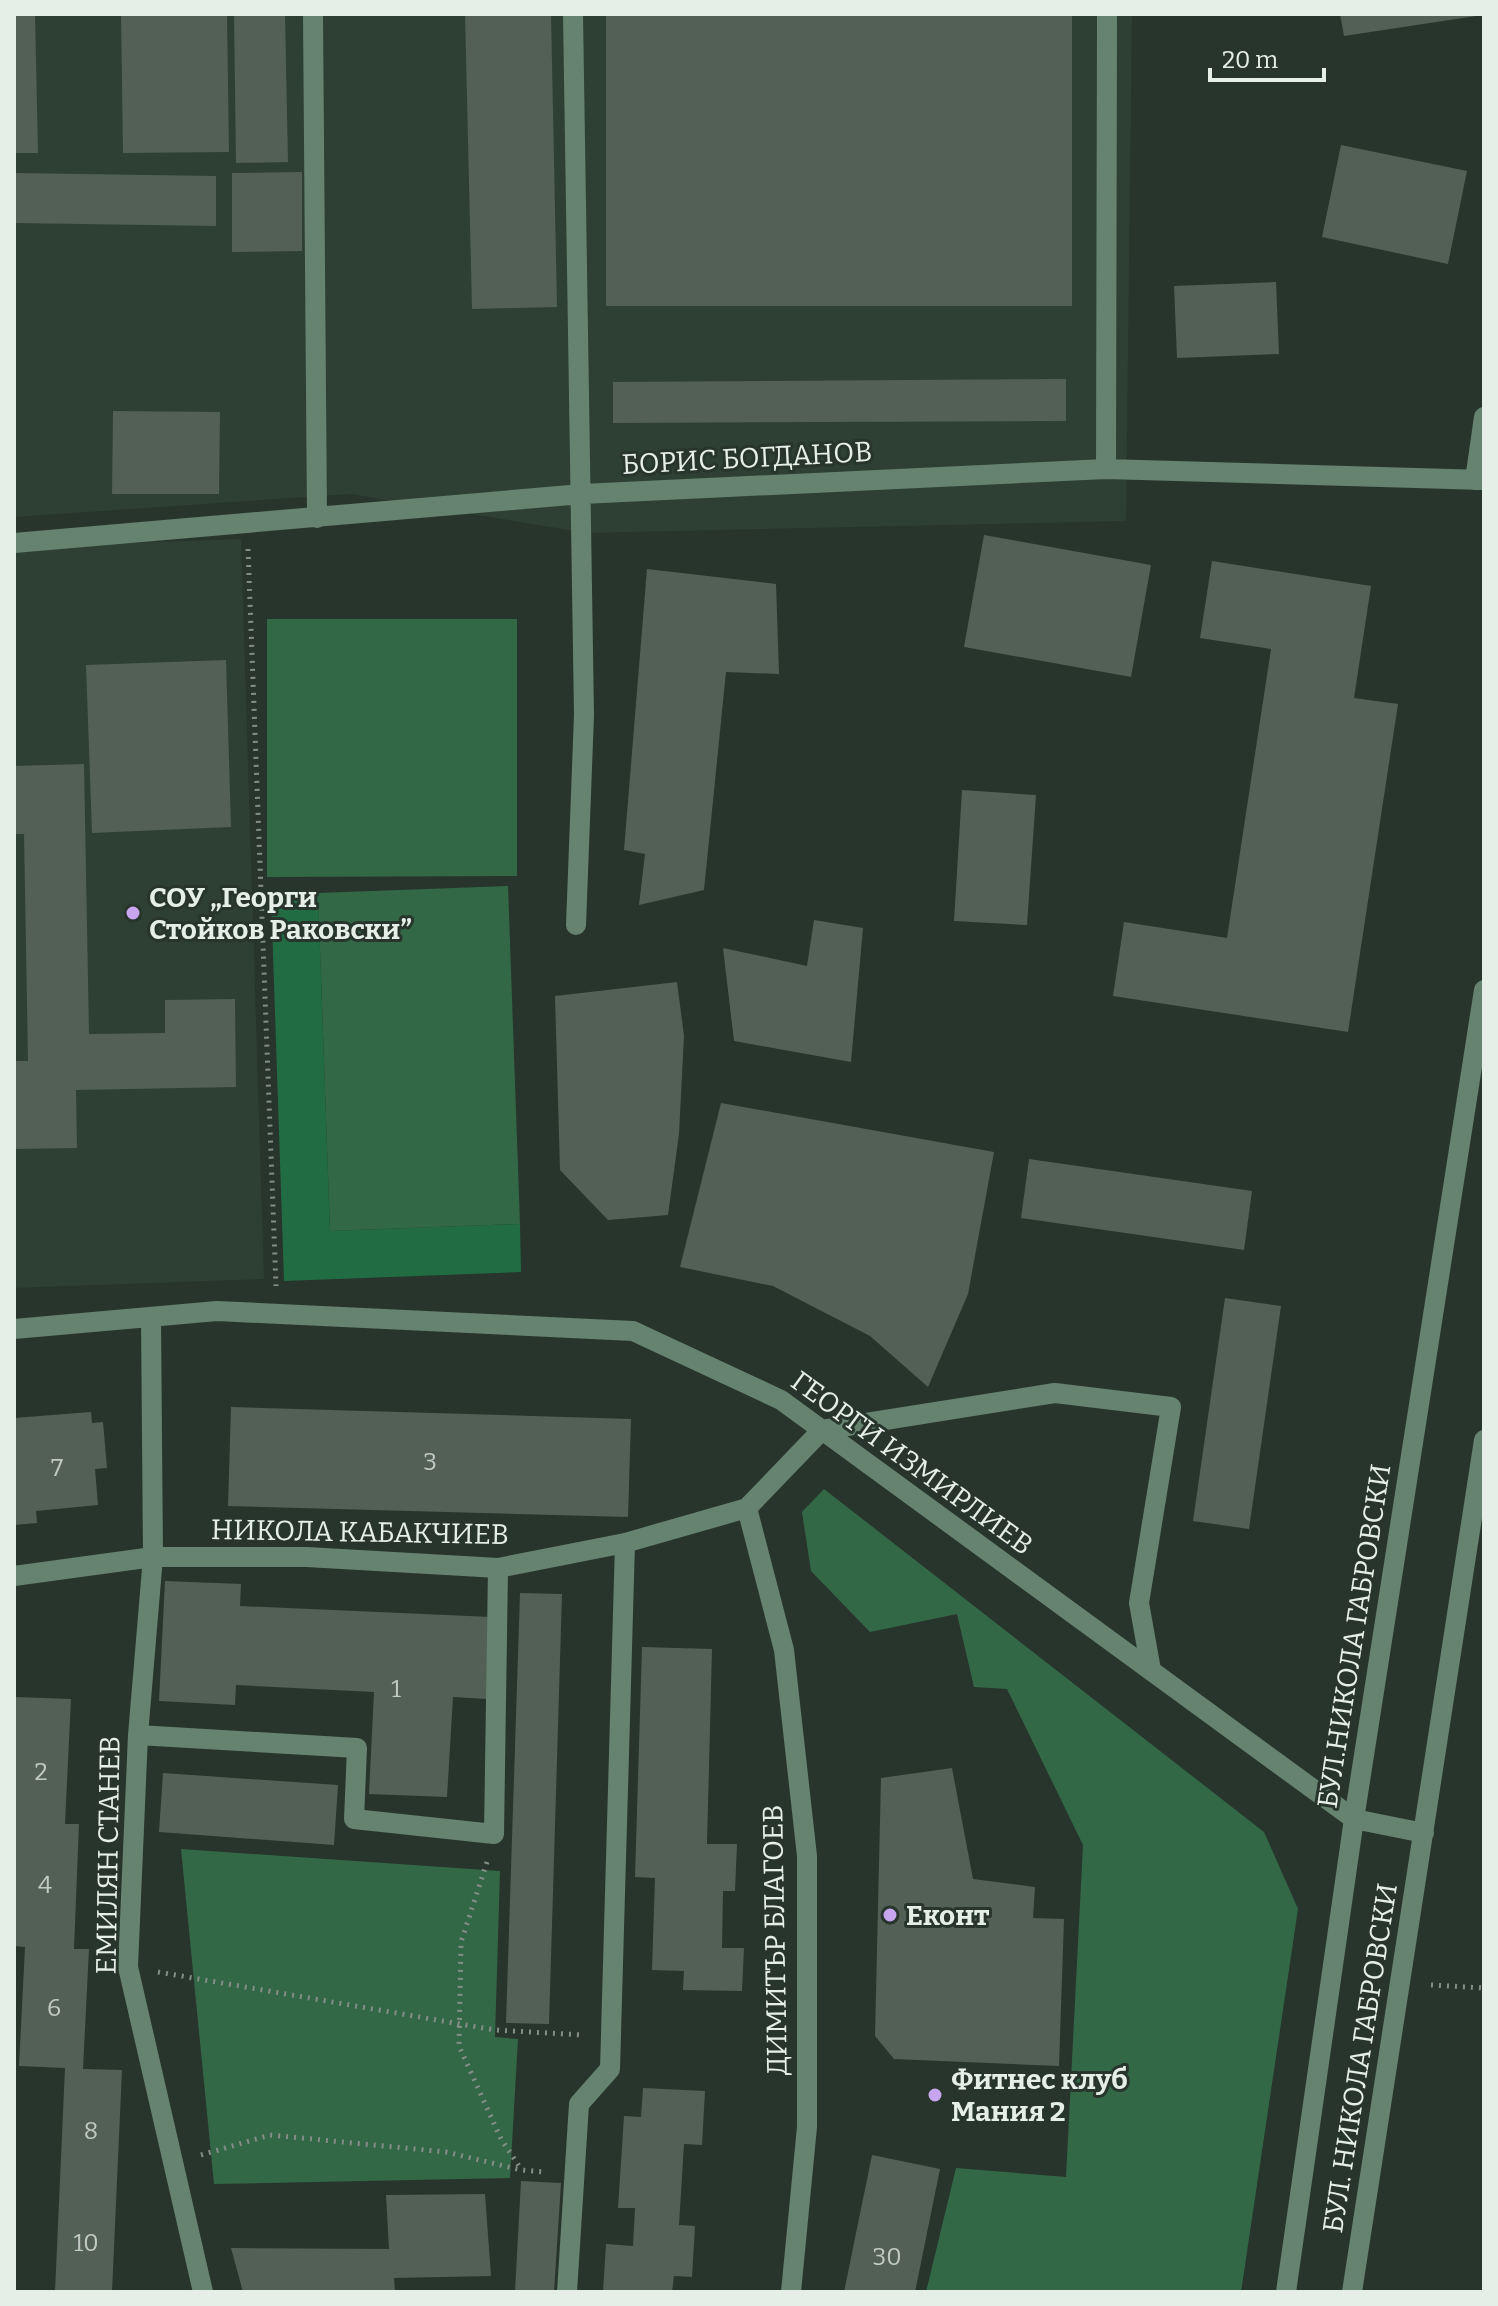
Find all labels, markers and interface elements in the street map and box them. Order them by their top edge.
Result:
scale bar [1210,32,1324,82]
text: 20 m [1222,46,1278,74]
street label: БОРИС БОГДАНОВ [621,435,873,481]
place label: СОУ „Георги Стойков Раковски” [149,881,412,946]
marker: СОУ „Георги Стойков Раковски” [124,904,142,922]
street label: ГЕОРГИ ИЗМИРЛИЕВ [785,1364,1039,1562]
house number: 3 [423,1448,437,1476]
house number: 7 [51,1454,63,1482]
street label: БУЛ.НИКОЛА ГАБРОВСКИ [1311,1462,1397,1810]
street label: НИКОЛА КАБАКЧИЕВ [211,1513,509,1551]
house number: 1 [391,1675,401,1703]
street label: ЕМИЛЯН СТАНЕВ [89,1735,127,1975]
house number: 2 [34,1758,48,1786]
street label: ДИМИТЪР БЛАГОЕВ [756,1804,794,2076]
house number: 4 [38,1871,52,1899]
street label: БУЛ. НИКОЛА ГАБРОВСКИ [1316,1881,1404,2235]
place label: Еконт [906,1899,990,1932]
marker: Еконт [881,1906,899,1924]
house number: 6 [47,1994,61,2022]
place label: Фитнес клуб Мания 2 [951,2063,1128,2128]
marker: Фитнес клуб Мания 2 [926,2086,944,2104]
house number: 8 [84,2117,98,2145]
house number: 10 [73,2229,99,2257]
house number: 30 [872,2243,902,2271]

